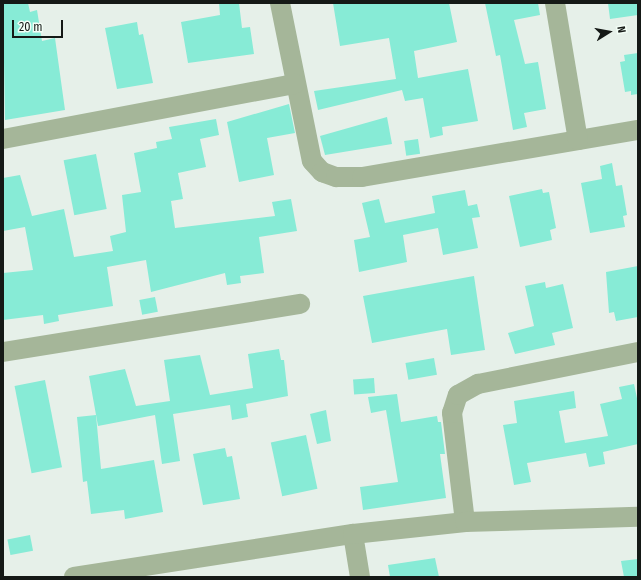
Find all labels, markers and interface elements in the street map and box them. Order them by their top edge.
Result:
scale bar [14,12,65,38]
north arrow [589,12,629,52]
text: 20 m [19,20,43,34]
text: N [614,25,628,34]

